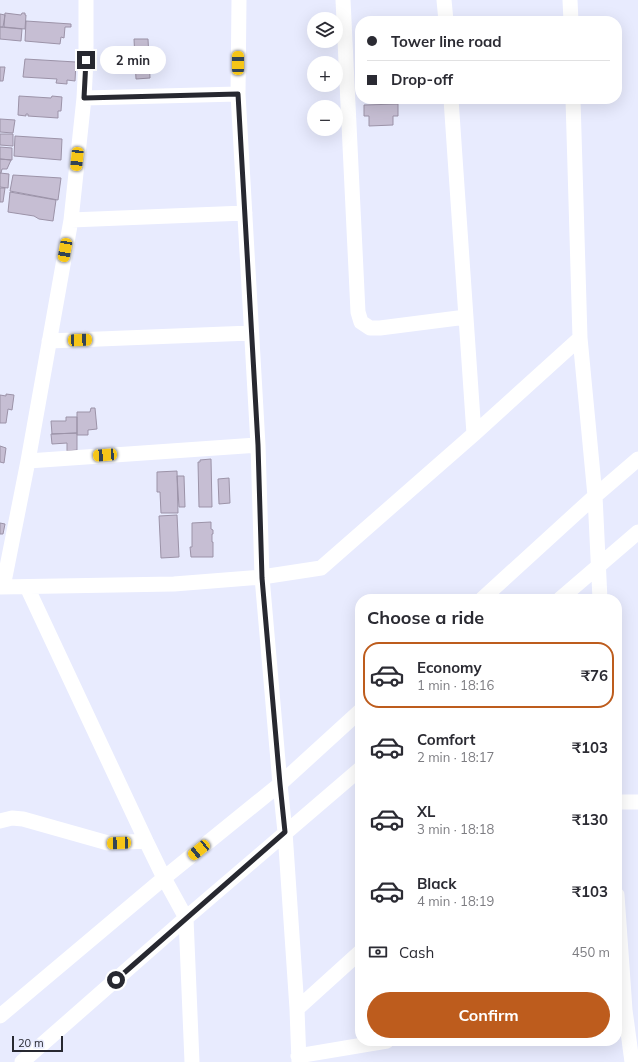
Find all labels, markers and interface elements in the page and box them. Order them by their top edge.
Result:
map controls [307,12,343,136]
button: layers [307,12,343,48]
text: Tower line road [391,32,502,51]
callout: 2 min [100,46,166,74]
route end [77,51,95,69]
car [232,51,244,75]
text: 2 min [116,52,150,68]
button: + [307,56,343,92]
text: Drop-off [391,70,453,89]
button: − [307,100,343,136]
car [70,146,84,172]
car [57,237,73,263]
car [68,334,92,346]
car [93,448,117,462]
text: Choose a ride [367,606,484,629]
icon: car [369,657,405,693]
text: Economy [417,658,482,677]
text: ₹76 [581,666,608,685]
text: 1 min · 18:16 [417,677,494,693]
icon: car [369,729,405,765]
text: Comfort [417,730,475,749]
text: ₹103 [572,738,608,757]
text: 2 min · 18:17 [417,749,494,765]
icon: car [369,801,405,837]
text: XL [417,802,435,821]
text: ₹130 [572,810,608,829]
text: 3 min · 18:18 [417,821,494,837]
car [107,837,131,849]
car [186,838,212,862]
icon: car [369,873,405,909]
text: Black [417,874,456,893]
text: ₹103 [572,882,608,901]
text: 4 min · 18:19 [417,893,494,909]
icon: cash [367,941,389,963]
text: Cash [399,943,434,962]
text: 450 m [572,944,610,960]
route start [107,971,125,989]
button: Confirm [367,992,610,1038]
scale bar [12,1034,63,1053]
text: 20 m [18,1036,44,1050]

